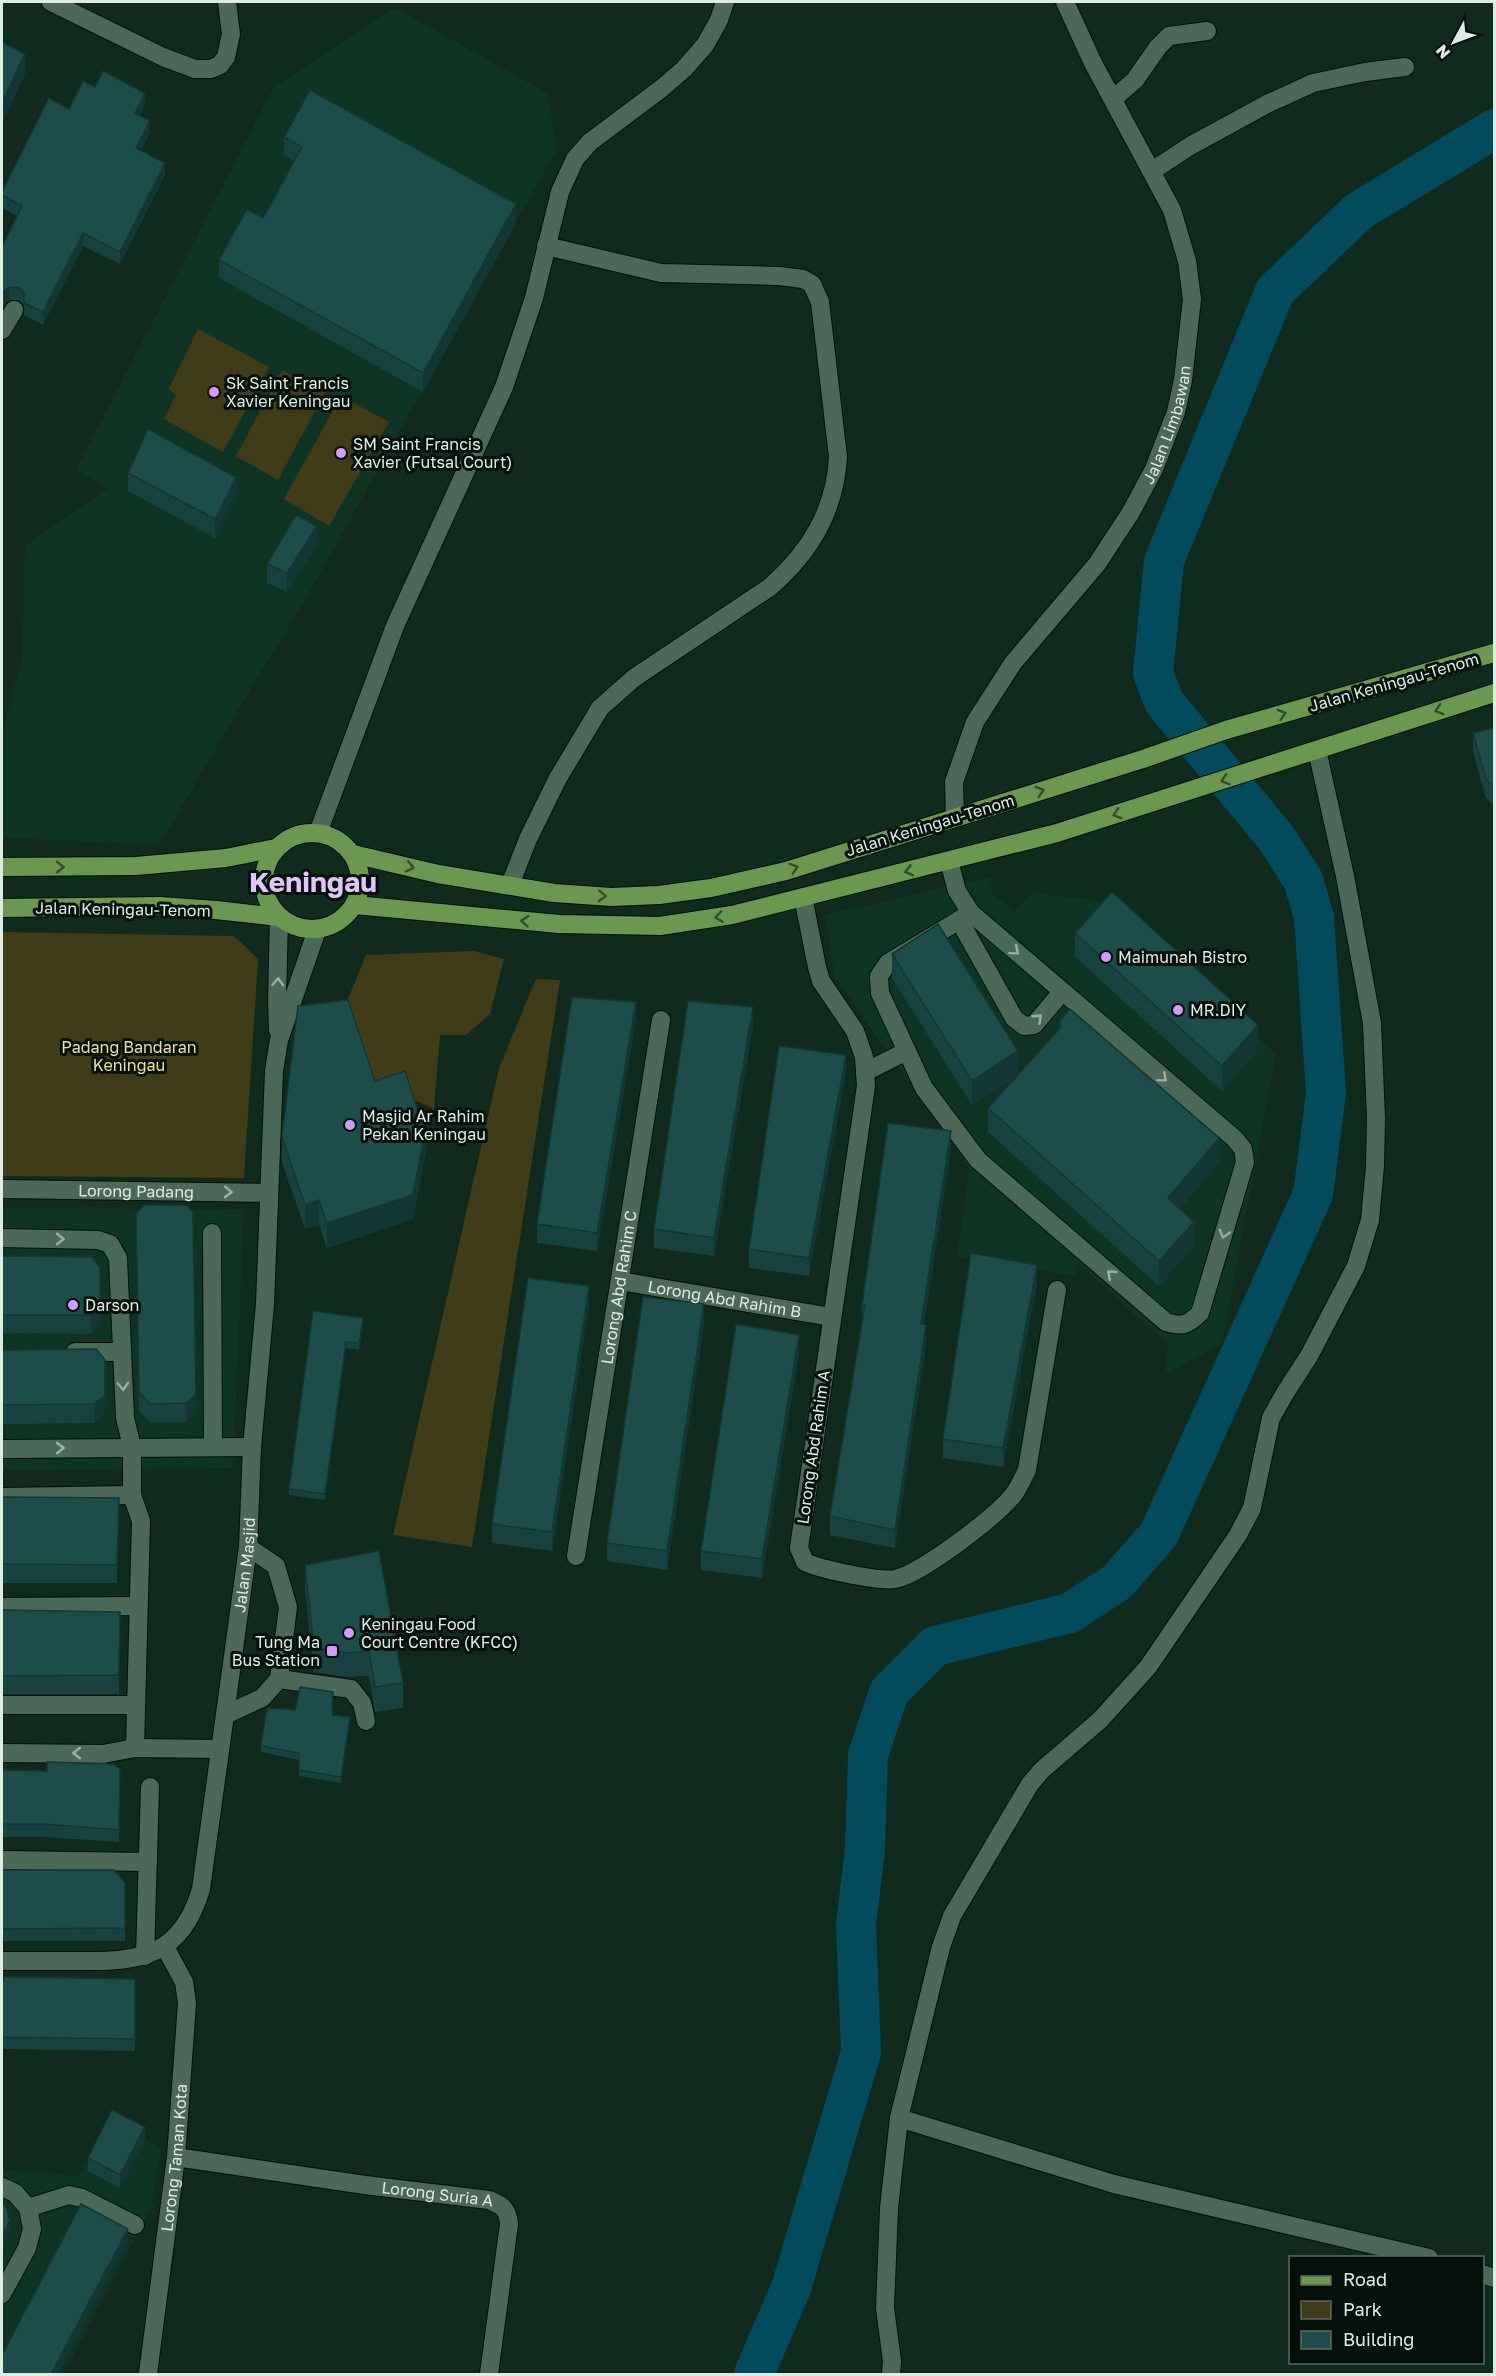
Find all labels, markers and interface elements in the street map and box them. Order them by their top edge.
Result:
north arrow [1424,12,1484,72]
text: N [1431,41,1454,63]
street label: Jalan Limbawan [1138,364,1195,487]
place label: Sk Saint Francis Xavier Keningau [226,373,350,411]
marker: Sk Saint Francis Xavier Keningau [207,385,221,399]
place label: SM Saint Francis Xavier (Futsal Court) [353,434,512,472]
marker: SM Saint Francis Xavier (Futsal Court) [334,446,348,460]
street label: Jalan Keningau-Tenom [1307,648,1481,716]
one-way arrow [1434,703,1445,715]
one-way arrow [1276,709,1287,721]
one-way arrow [1220,773,1231,785]
one-way arrow [1034,786,1045,798]
street label: Jalan Keningau-Tenom [843,790,1017,860]
one-way arrow [1112,807,1123,820]
one-way arrow [404,860,414,873]
one-way arrow [55,861,64,873]
one-way arrow [788,863,799,875]
one-way arrow [904,864,915,876]
district label: Keningau [249,865,377,898]
one-way arrow [598,889,607,902]
street label: Jalan Keningau-Tenom [35,897,211,921]
one-way arrow [715,910,724,922]
one-way arrow [520,915,529,928]
one-way arrow [1008,944,1019,955]
place label: Maimunah Bistro [1118,947,1247,967]
marker: Maimunah Bistro [1099,950,1113,964]
one-way arrow [271,977,284,986]
place label: MR.DIY [1190,1000,1247,1020]
marker: MR.DIY [1171,1003,1185,1017]
one-way arrow [1031,1014,1042,1025]
park label: Padang Bandaran Keningau [61,1037,197,1075]
one-way arrow [1156,1071,1167,1082]
place label: Masjid Ar Rahim Pekan Keningau [362,1106,486,1144]
marker: Masjid Ar Rahim Pekan Keningau [343,1118,357,1132]
street label: Lorong Padang [78,1180,194,1202]
one-way arrow [223,1186,232,1198]
street label: Lorong Abd Rahim C [597,1209,641,1366]
one-way arrow [1219,1228,1231,1238]
one-way arrow [55,1233,64,1245]
one-way arrow [1107,1270,1118,1281]
street label: Lorong Abd Rahim B [646,1276,803,1322]
place label: Darson [85,1295,139,1315]
marker: Darson [66,1298,80,1312]
street label: Lorong Abd Rahim A [792,1369,834,1525]
one-way arrow [116,1382,129,1391]
one-way arrow [55,1442,64,1454]
street label: Jalan Masjid [229,1517,259,1614]
place label: Keningau Food Court Centre (KFCC) [361,1614,518,1652]
marker: Keningau Food Court Centre (KFCC) [342,1626,356,1640]
place label: Tung Ma Bus Station [232,1632,320,1670]
marker: Tung Ma Bus Station [325,1644,339,1658]
one-way arrow [72,1747,81,1759]
street label: Lorong Taman Kota [156,2083,191,2233]
street label: Lorong Suria A [380,2177,495,2210]
legend [1289,2256,1484,2364]
text: Road [1343,2268,1387,2290]
text: Park [1343,2298,1382,2320]
text: Building [1343,2328,1414,2350]

